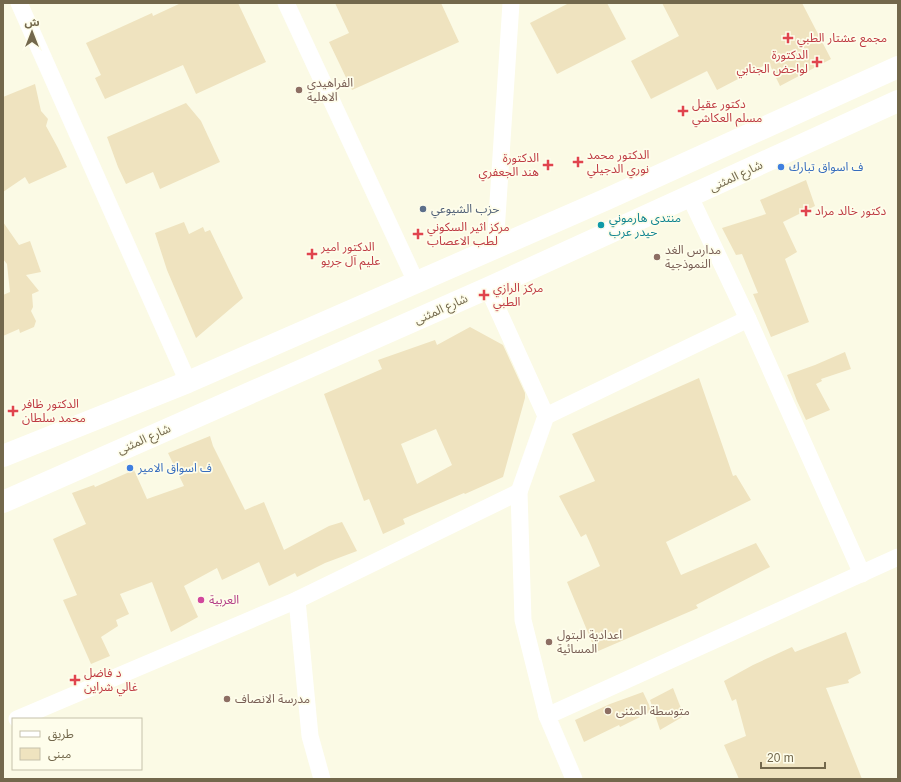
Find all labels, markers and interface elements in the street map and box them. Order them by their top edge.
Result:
north arrow [12,12,52,52]
text: ش [24,16,40,29]
place label: مجمع عشتار الطبي [797,31,887,48]
marker: مجمع عشتار الطبي [782,32,794,44]
place label: الدكتورة لواحض الجنابي [736,48,808,79]
marker: الدكتورة لواحض الجنابي [811,56,823,68]
place label: الفراهيدي الاهلية [307,76,353,104]
marker: الفراهيدي الاهلية [294,85,304,95]
place label: دكتور عقيل مسلم العكاشي [692,97,762,128]
marker: دكتور عقيل مسلم العكاشي [677,105,689,117]
place label: الدكتور محمد نوري الدجيلي [587,148,650,179]
place label: الدكتورة هند الجعفري [479,151,539,182]
marker: الدكتور محمد نوري الدجيلي [572,156,584,168]
street label: شارع المثنى [707,158,766,196]
marker: الدكتورة هند الجعفري [542,159,554,171]
place label: ف اسواق تبارك [789,160,864,174]
marker: ف اسواق تبارك [776,162,786,172]
place label: حزب الشيوعي [431,202,499,219]
marker: حزب الشيوعي [418,204,428,214]
place label: دكتور خالد مراد [815,204,887,218]
marker: دكتور خالد مراد [800,205,812,217]
place label: منتدى هارموني حيدر عرب [609,211,681,239]
place label: مركز اثير السكوني لطب الاعصاب [427,220,510,248]
marker: منتدى هارموني حيدر عرب [596,220,606,230]
marker: مركز اثير السكوني لطب الاعصاب [412,228,424,240]
place label: الدكتور امير عليم آل جريو [320,240,380,270]
place label: مدارس الغد النموذجية [665,243,721,271]
marker: الدكتور امير عليم آل جريو [306,248,318,260]
marker: مدارس الغد النموذجية [652,252,662,262]
place label: مركز الرازي الطبي [493,281,543,312]
marker: مركز الرازي الطبي [478,289,490,301]
street label: شارع المثنى [412,291,471,329]
place label: الدكتور ظافر محمد سلطان [21,397,86,425]
marker: الدكتور ظافر محمد سلطان [7,405,19,417]
street label: شارع المثنى [115,421,174,459]
place label: ف اسواق الامير [137,461,212,475]
marker: ف اسواق الامير [125,463,135,473]
place label: العربية [209,593,239,607]
marker: العربية [196,595,206,605]
place label: اعدادية البتول المسائية [557,628,622,656]
marker: اعدادية البتول المسائية [544,637,554,647]
place label: د فاضل غالي شراين [84,666,138,697]
marker: د فاضل غالي شراين [69,674,81,686]
place label: مدرسة الانصاف [235,692,310,706]
marker: مدرسة الانصاف [222,694,232,704]
place label: متوسطة المثنى [616,704,690,718]
marker: متوسطة المثنى [603,706,613,716]
legend [12,718,142,770]
text: طريق [48,727,74,742]
scale bar [761,744,825,770]
text: مبنى [48,747,71,761]
text: 20 m [767,751,794,765]

